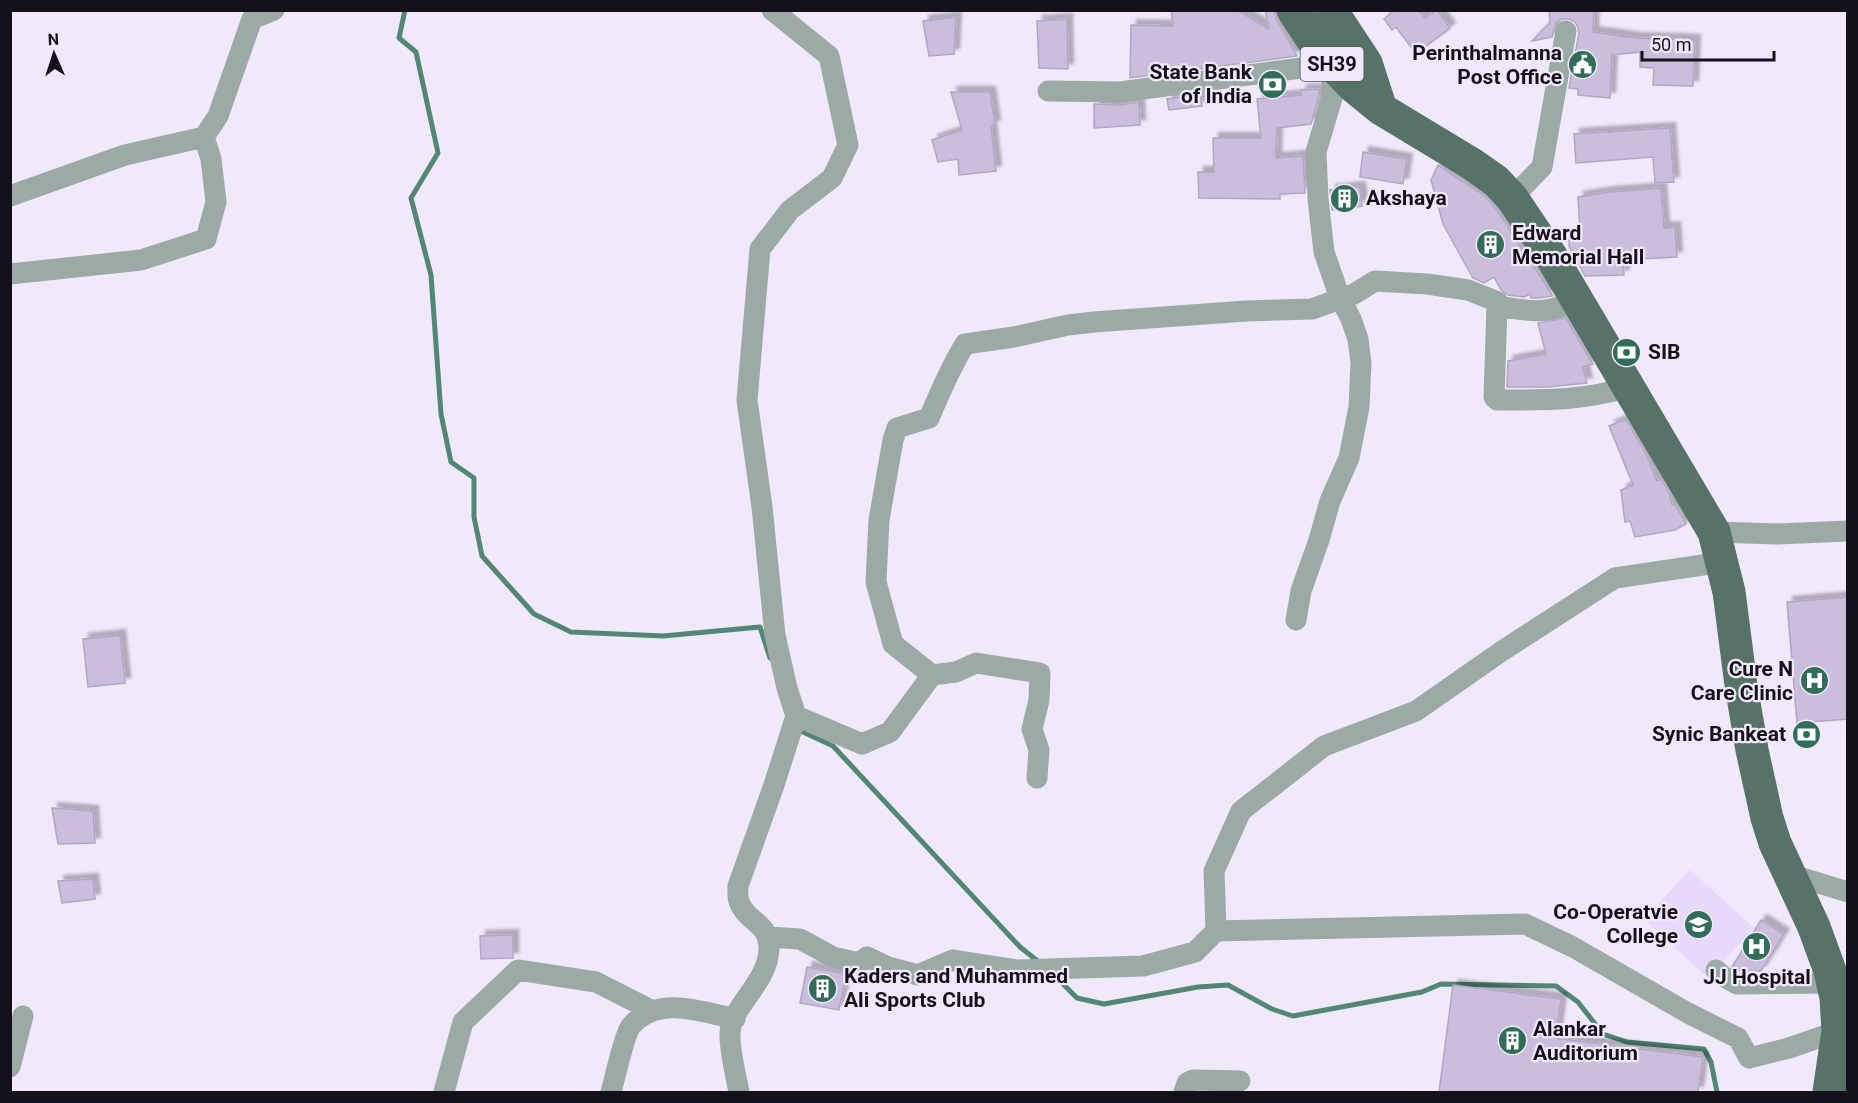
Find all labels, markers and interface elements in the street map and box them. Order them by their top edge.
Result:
north arrow [24,24,84,84]
scale bar [1642,24,1774,62]
text: N [47,30,59,49]
text: 50 m [1651,34,1691,55]
place label: Perinthalmanna Post Office [1412,41,1562,89]
road number: SH39 [1300,47,1364,81]
public building icon: Perinthalmanna Post Office [1567,49,1599,81]
place label: State Bank of India [1149,60,1253,108]
bank icon: State Bank of India [1257,68,1289,100]
building icon: Akshaya [1329,182,1361,214]
place label: Akshaya [1366,186,1447,210]
place label: Edward Memorial Hall [1512,221,1644,269]
building icon: Edward Memorial Hall [1475,229,1507,261]
bank icon: SIB [1611,336,1643,368]
place label: SIB [1648,340,1680,364]
place label: Cure N Care Clinic [1691,657,1793,705]
hospital icon: Cure N Care Clinic [1798,665,1830,697]
bank icon: Synic Bankeat [1791,718,1823,750]
place label: Synic Bankeat [1652,722,1786,746]
place label: Co-Operatvie College [1553,900,1678,948]
school or university icon: Co-Operatvie College [1683,908,1715,940]
hospital icon: JJ Hospital [1741,930,1773,962]
place label: Kaders and Muhammed Ali Sports Club [844,964,1068,1012]
place label: JJ Hospital [1703,965,1811,989]
building icon: Kaders and Muhammed Ali Sports Club [807,972,839,1004]
place label: Alankar Auditorium [1533,1017,1638,1065]
building icon: Alankar Auditorium [1496,1025,1528,1057]

